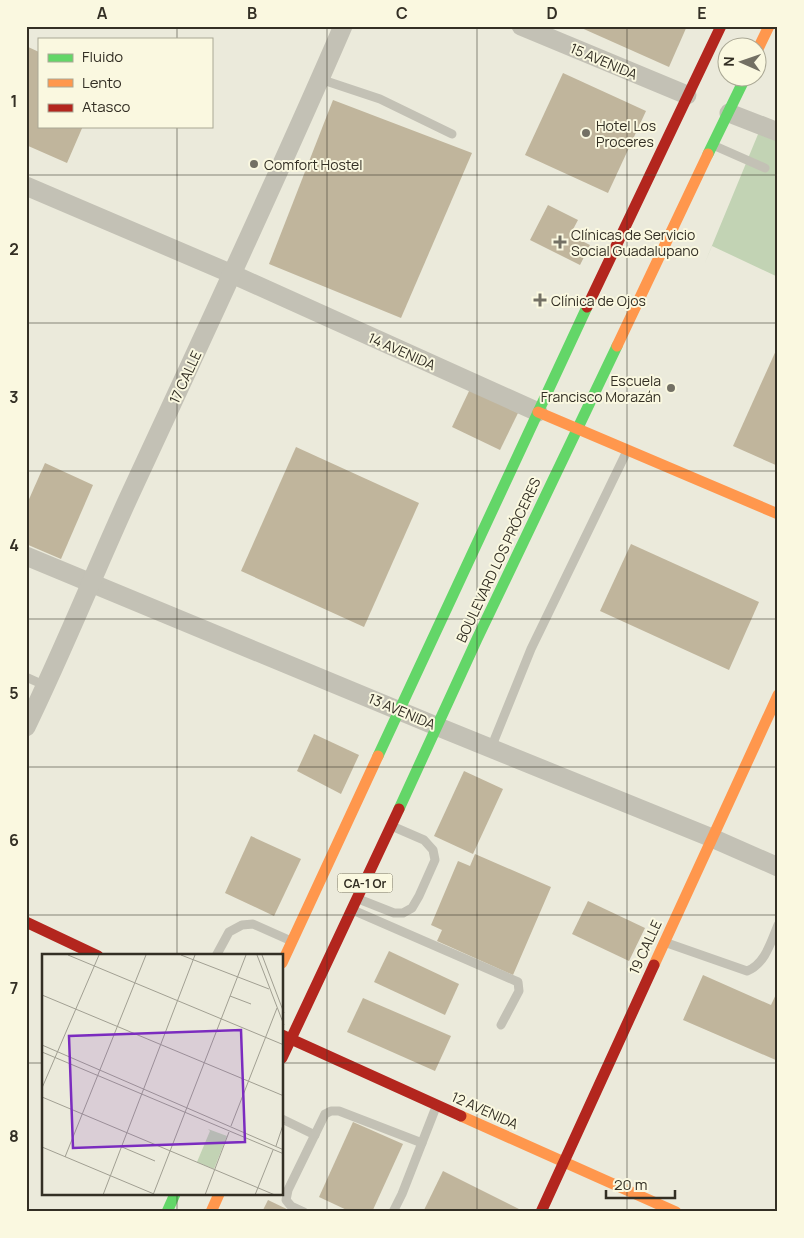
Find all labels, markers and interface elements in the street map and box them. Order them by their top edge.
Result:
text: A [97,2,108,24]
text: B [247,2,257,24]
text: C [396,2,408,24]
text: D [546,2,558,24]
text: E [697,2,707,24]
legend [38,38,212,128]
street label: 15 AVENIDA [567,38,641,84]
north arrow [716,38,766,88]
text: Fluido [82,46,123,67]
text: N [719,56,738,67]
text: Lento [82,72,122,93]
text: 1 [10,90,18,112]
text: Atasco [82,96,130,117]
place label: Hotel Los Proceres [596,116,656,151]
marker: Hotel Los Proceres [580,127,592,139]
place label: Comfort Hostel [264,155,363,174]
marker: Comfort Hostel [248,158,260,170]
place label: Clínicas de Servicio Social Guadalupano [571,225,699,260]
marker: Clínicas de Servicio Social Guadalupano [553,235,567,249]
text: 2 [9,238,19,260]
place label: Clínica de Ojos [551,291,646,310]
marker: Clínica de Ojos [533,293,547,307]
street label: 14 AVENIDA [365,328,439,374]
street label: 17 CALLE [165,348,205,406]
place label: Escuela Francisco Morazán [541,371,661,406]
marker: Escuela Francisco Morazán [665,382,677,394]
text: 3 [9,386,19,408]
street label: BOULEVARD LOS PRÓCERES [451,474,545,646]
text: 4 [9,534,19,556]
text: 5 [9,682,19,704]
street label: 13 AVENIDA [366,688,439,734]
text: 6 [9,829,19,851]
road number: CA-1 Or [338,874,392,892]
street label: 19 CALLE [624,917,666,977]
inset map [42,954,284,1196]
text: 7 [10,977,18,999]
street label: 12 AVENIDA [449,1087,522,1133]
text: 8 [9,1125,19,1147]
scale bar [606,1168,675,1200]
text: 20 m [614,1174,647,1195]

